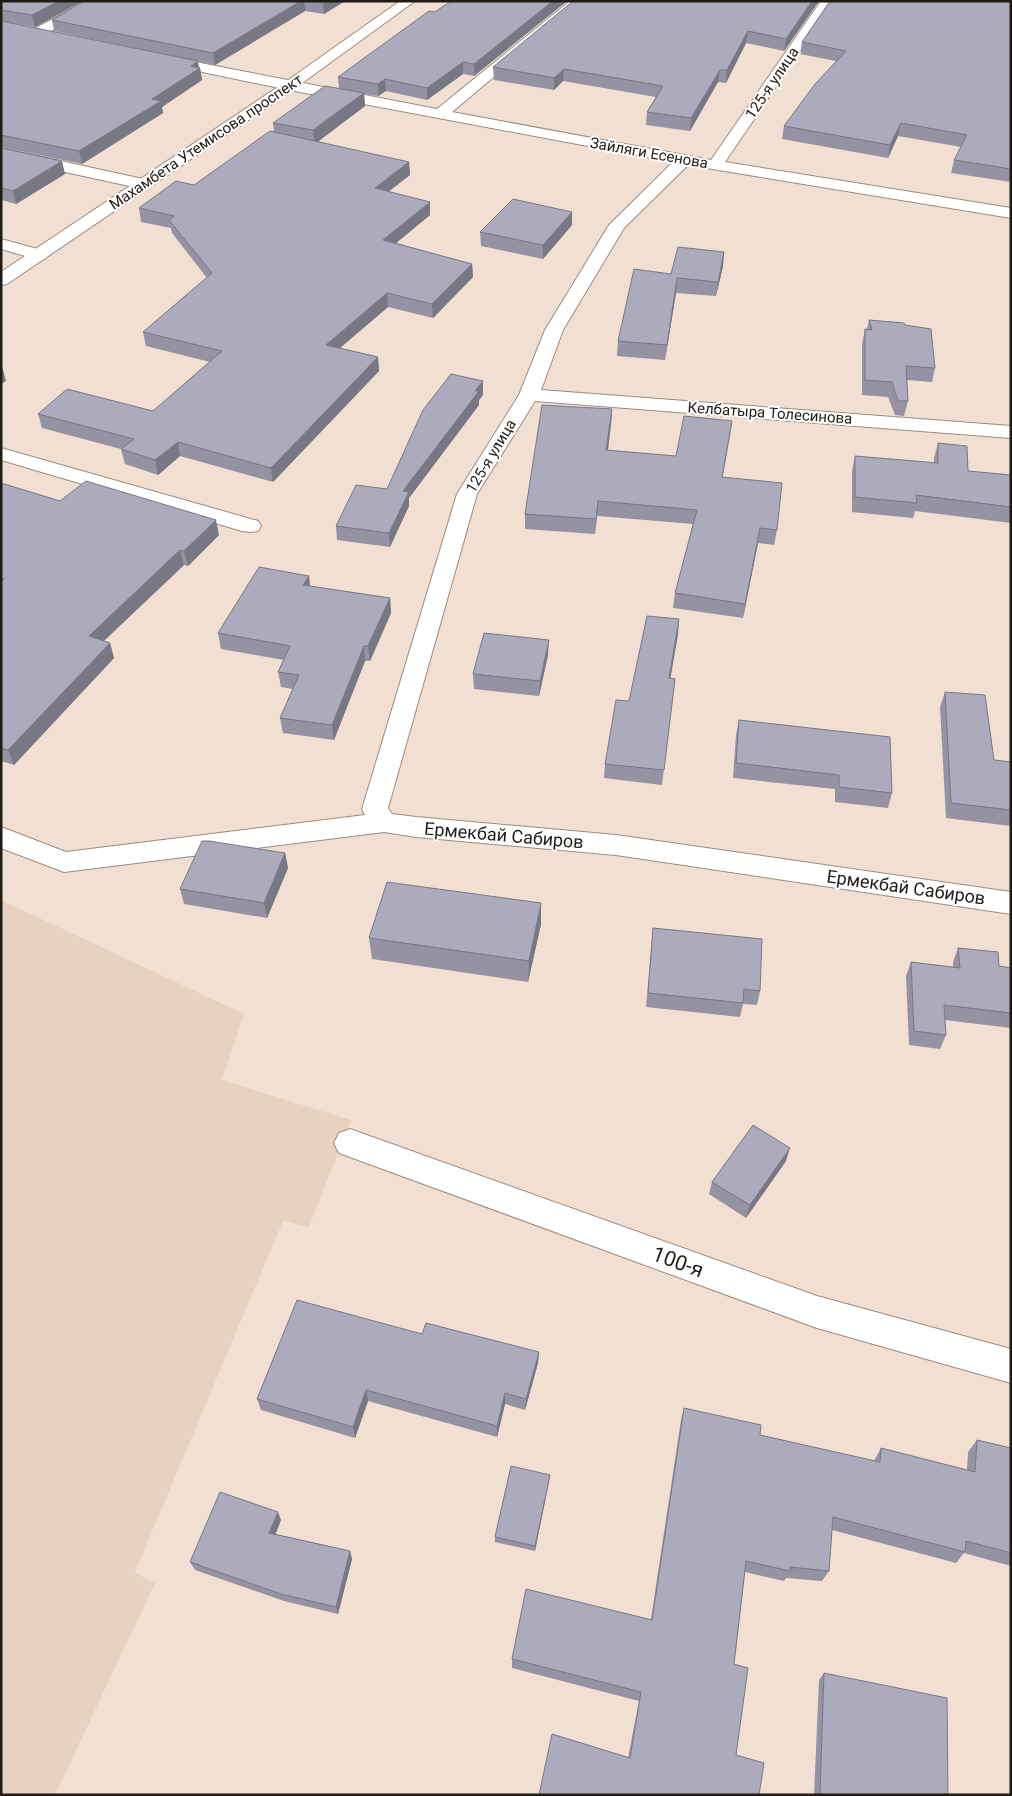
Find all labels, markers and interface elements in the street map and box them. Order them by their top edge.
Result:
street label: 125-я улица [741,44,803,122]
street label: Махамбета Утемисова проспект [106,70,306,214]
street label: Зайляги Есенова [589,134,709,172]
street label: Келбатыра Толесинова [687,398,853,428]
street label: 125-я улица [462,416,520,496]
street label: Ермекбай Сабиров [423,818,585,852]
street label: Ермекбай Сабиров [825,865,987,909]
street label: 100-я [649,1242,707,1282]

